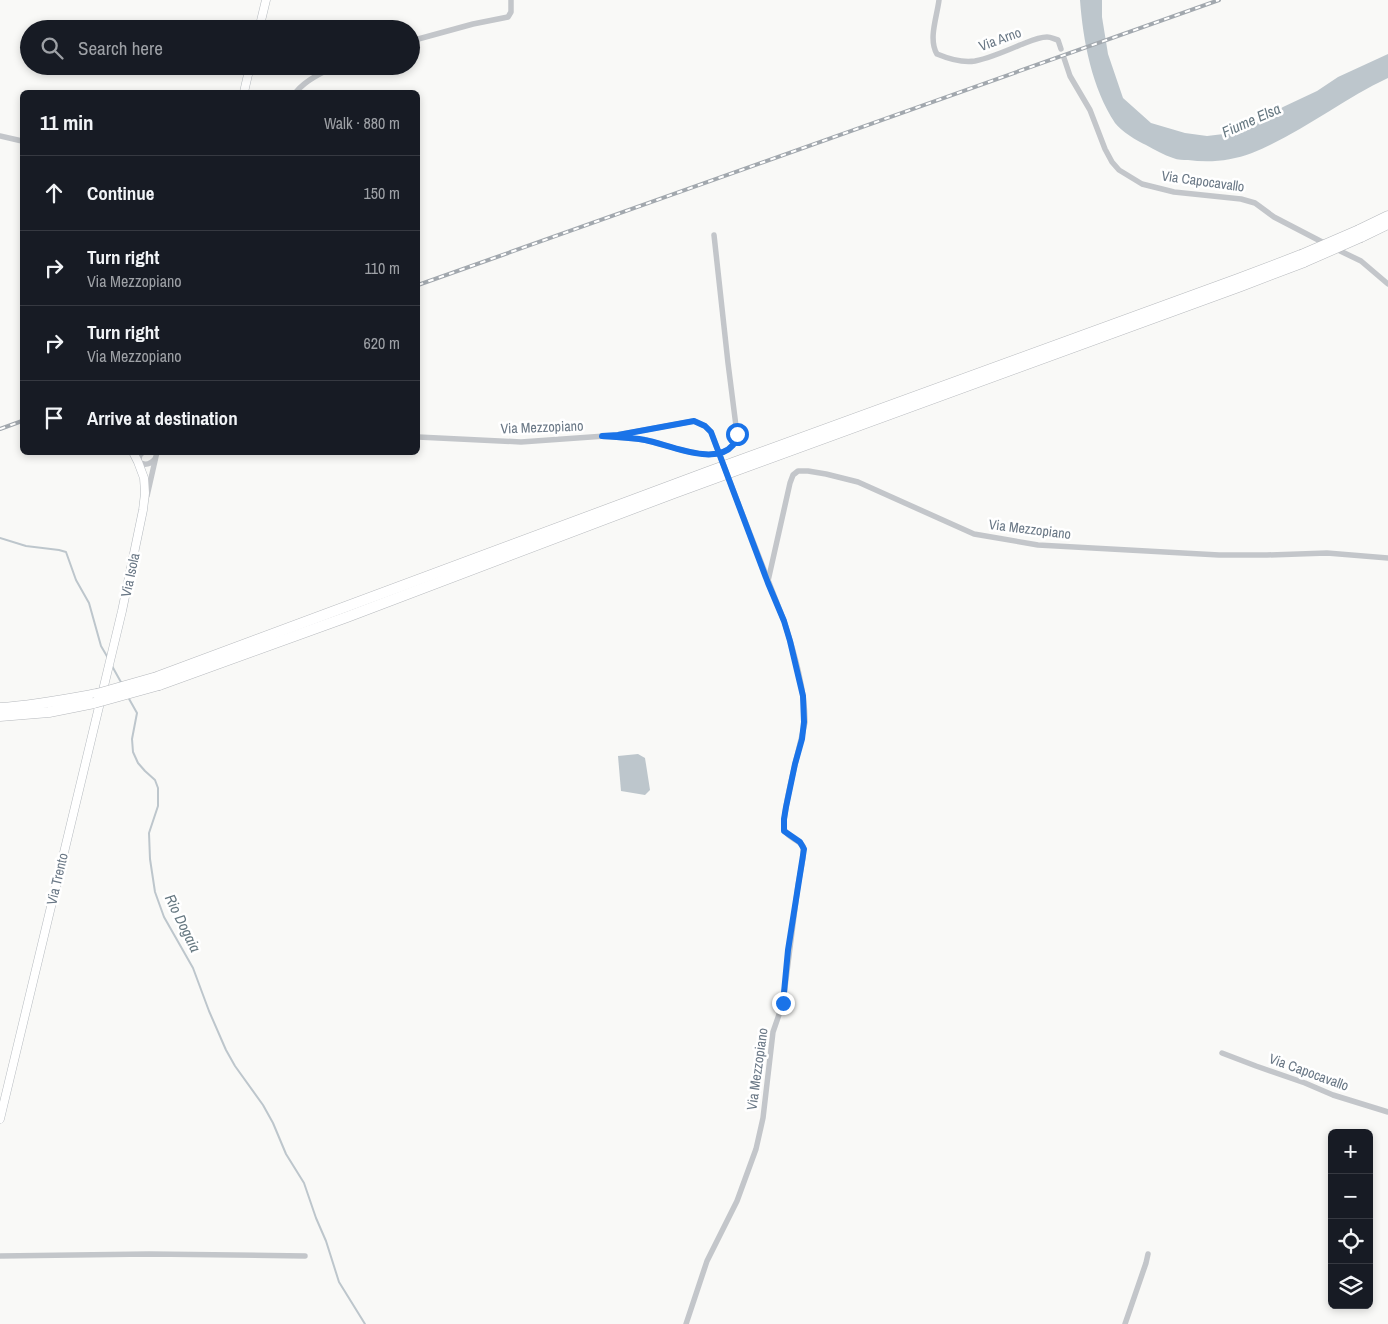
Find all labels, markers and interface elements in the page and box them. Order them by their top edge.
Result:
search box [20,20,420,75]
street label: Via Arno [976,23,1024,55]
icon: search [38,34,66,62]
text: Search here [78,35,163,61]
water label: Fiume Elsa [1218,98,1284,142]
text: 11 min [40,108,94,137]
text: Walk · 880 m [324,112,400,134]
street label: Via Capocavallo [1160,166,1246,196]
icon: ahead [40,179,68,207]
text: Continue [87,180,155,206]
text: 150 m [364,182,400,204]
text: Turn right [87,244,159,270]
icon: right [40,254,68,282]
text: 110 m [364,257,400,279]
text: Via Mezzopiano [87,270,182,292]
text: Turn right [87,319,159,345]
icon: right [40,329,68,357]
text: 620 m [364,332,400,354]
text: Via Mezzopiano [87,345,182,367]
icon: arrive [40,404,68,432]
text: Arrive at destination [87,405,238,431]
street label: Via Mezzopiano [500,417,584,437]
route start [726,423,749,446]
street label: Via Mezzopiano [988,515,1072,543]
street label: Via Isola [117,551,144,599]
street label: Via Trento [42,851,72,907]
water label: Rio Dogaia [160,890,206,956]
route end [772,992,795,1015]
street label: Via Mezzopiano [742,1027,772,1111]
street label: Via Capocavallo [1267,1049,1351,1095]
map controls [1328,1129,1373,1309]
button: + [1328,1129,1373,1174]
button: − [1328,1174,1373,1219]
button: locate [1328,1219,1373,1264]
button: layers [1328,1264,1373,1309]

